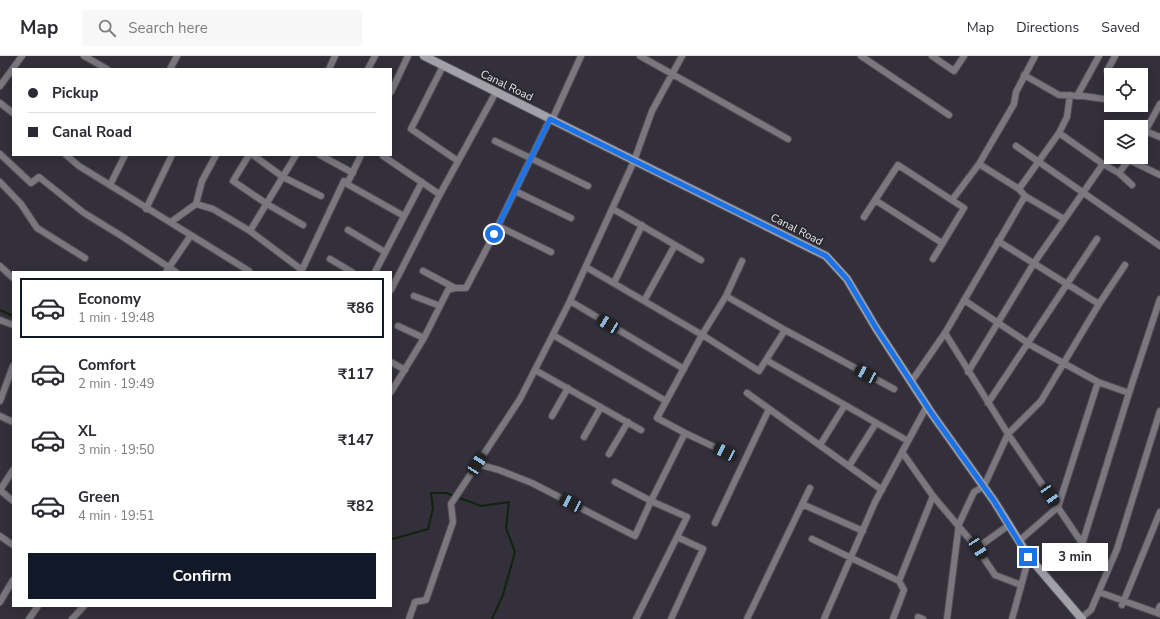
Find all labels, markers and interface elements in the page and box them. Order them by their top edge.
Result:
search box [82,10,362,46]
text: Map [20,15,58,41]
icon: search [96,17,118,39]
text: Search here [128,18,208,38]
text: Map [967,18,994,37]
text: Directions [1016,18,1079,37]
text: Saved [1101,18,1140,37]
street label: Canal Road [478,66,536,105]
map controls [1104,68,1148,164]
button: locate [1104,68,1148,112]
text: Pickup [52,83,98,103]
button: layers [1104,120,1148,164]
text: Canal Road [52,122,132,142]
street label: Canal Road [768,210,825,249]
route start [485,225,503,243]
text: Economy [78,289,141,309]
icon: car [30,290,66,326]
text: ₹86 [347,298,374,318]
text: 1 min · 19:48 [78,309,154,327]
car [595,313,621,335]
text: Comfort [78,355,135,375]
icon: car [30,356,66,392]
car [853,363,879,385]
text: ₹117 [338,364,374,384]
text: 2 min · 19:49 [78,375,154,393]
text: XL [78,421,97,441]
icon: car [30,422,66,458]
text: ₹147 [338,430,374,450]
text: 3 min · 19:50 [78,441,154,459]
car [712,441,738,463]
car [465,451,489,477]
car [1038,482,1062,508]
text: Green [78,487,120,507]
icon: car [30,488,66,524]
car [558,492,584,514]
text: ₹82 [347,496,374,516]
text: 4 min · 19:51 [78,507,154,525]
car [966,535,990,561]
callout: 3 min [1042,543,1108,571]
route end [1019,548,1037,566]
text: 3 min [1058,548,1092,566]
button: Confirm [28,553,376,599]

